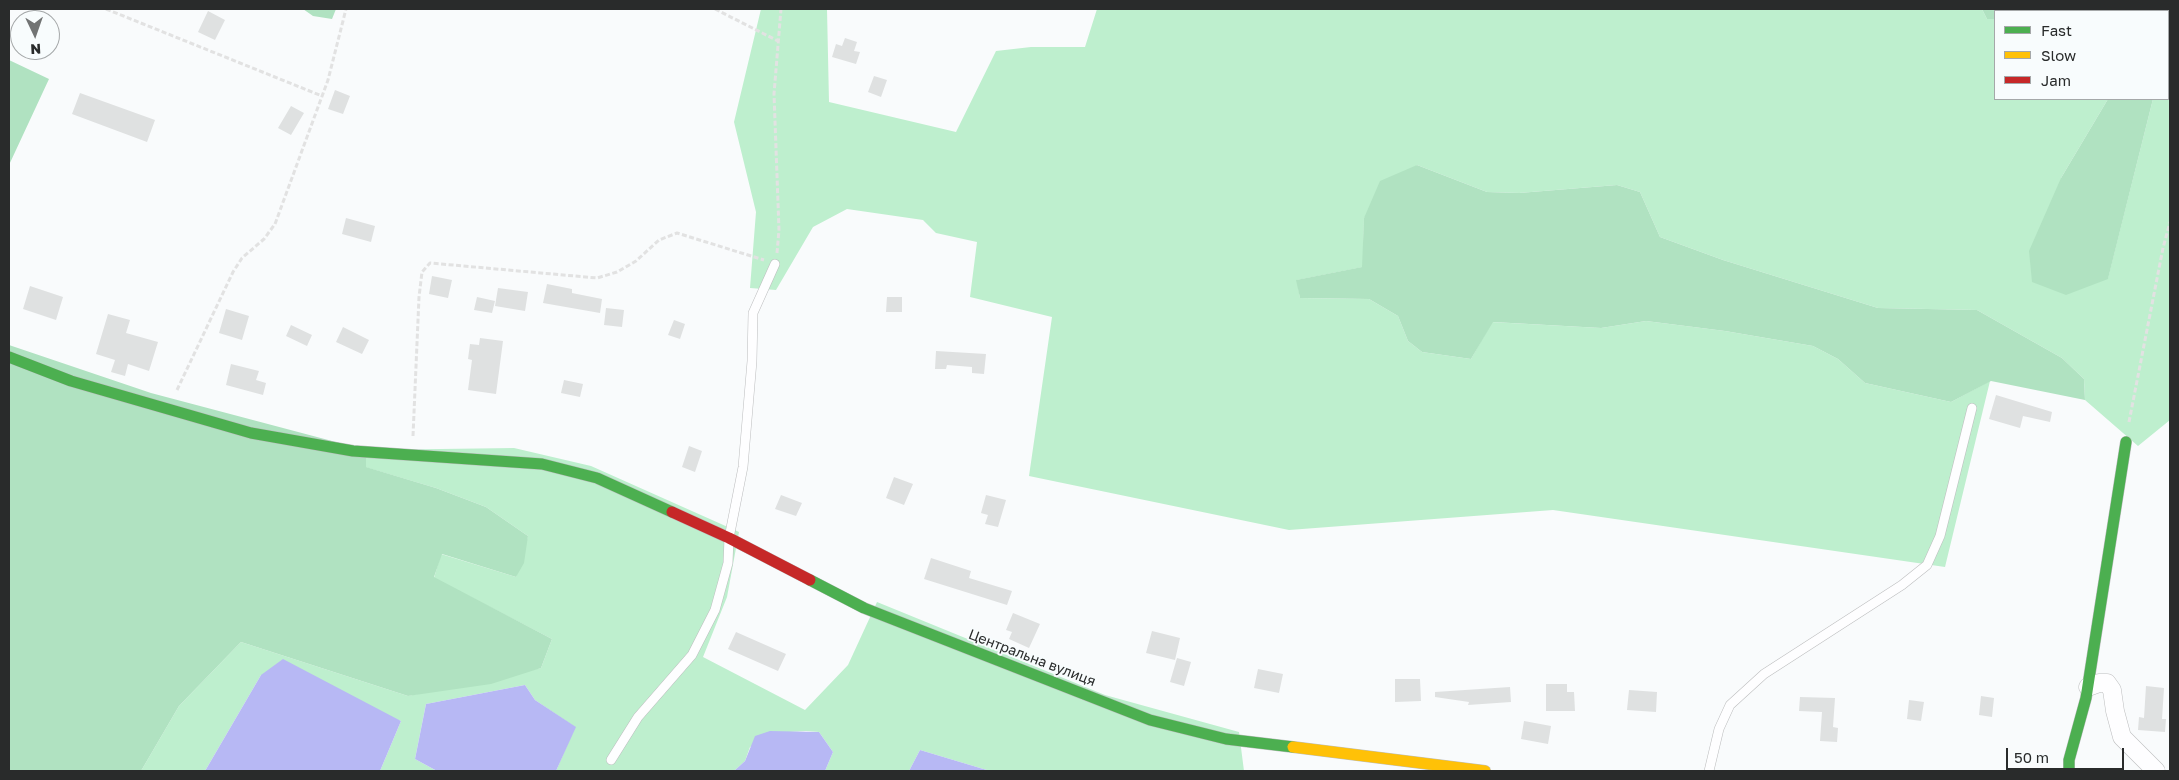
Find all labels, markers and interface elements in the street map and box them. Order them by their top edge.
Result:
north arrow [10,10,60,60]
legend [1994,10,2169,100]
text: Fast [2041,21,2072,39]
text: N [30,41,42,58]
text: Slow [2041,46,2076,64]
text: Jam [2041,71,2071,89]
street label: Центральна вулиця [966,626,1098,690]
scale bar [2009,738,2126,770]
text: 50 m [2014,748,2049,766]

